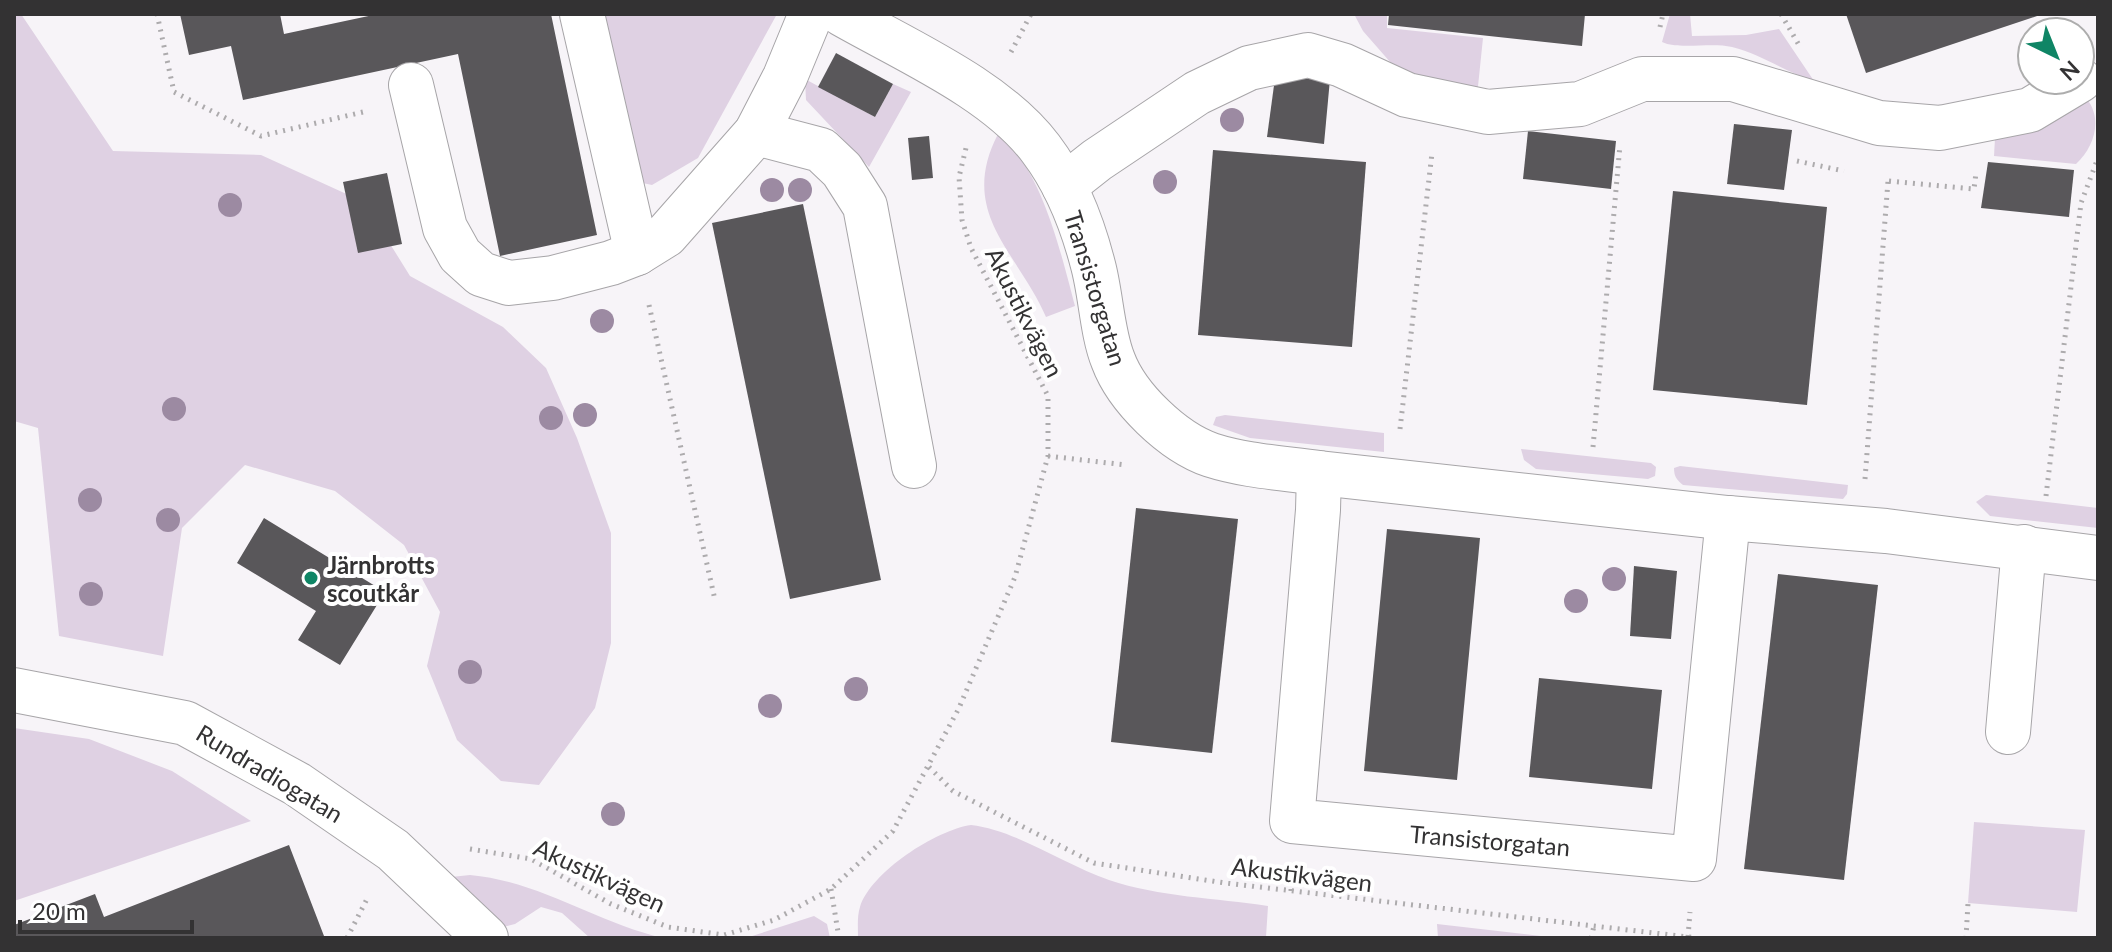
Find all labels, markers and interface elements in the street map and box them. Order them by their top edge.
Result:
north arrow [2016,16,2096,96]
text: N [2055,55,2085,87]
street label: Transistorgatan [1059,207,1133,369]
street label: Akustikvägen [980,242,1070,382]
place label: Järnbrotts scoutkår [327,550,435,607]
marker: Järnbrotts scoutkår [302,569,320,587]
street label: Rundradiogatan [191,718,349,828]
street label: Transistorgatan [1409,819,1571,861]
street label: Akustikvägen [530,832,670,918]
street label: Akustikvägen [1230,851,1374,897]
scale bar [20,884,192,934]
text: 20 m [32,896,86,925]

